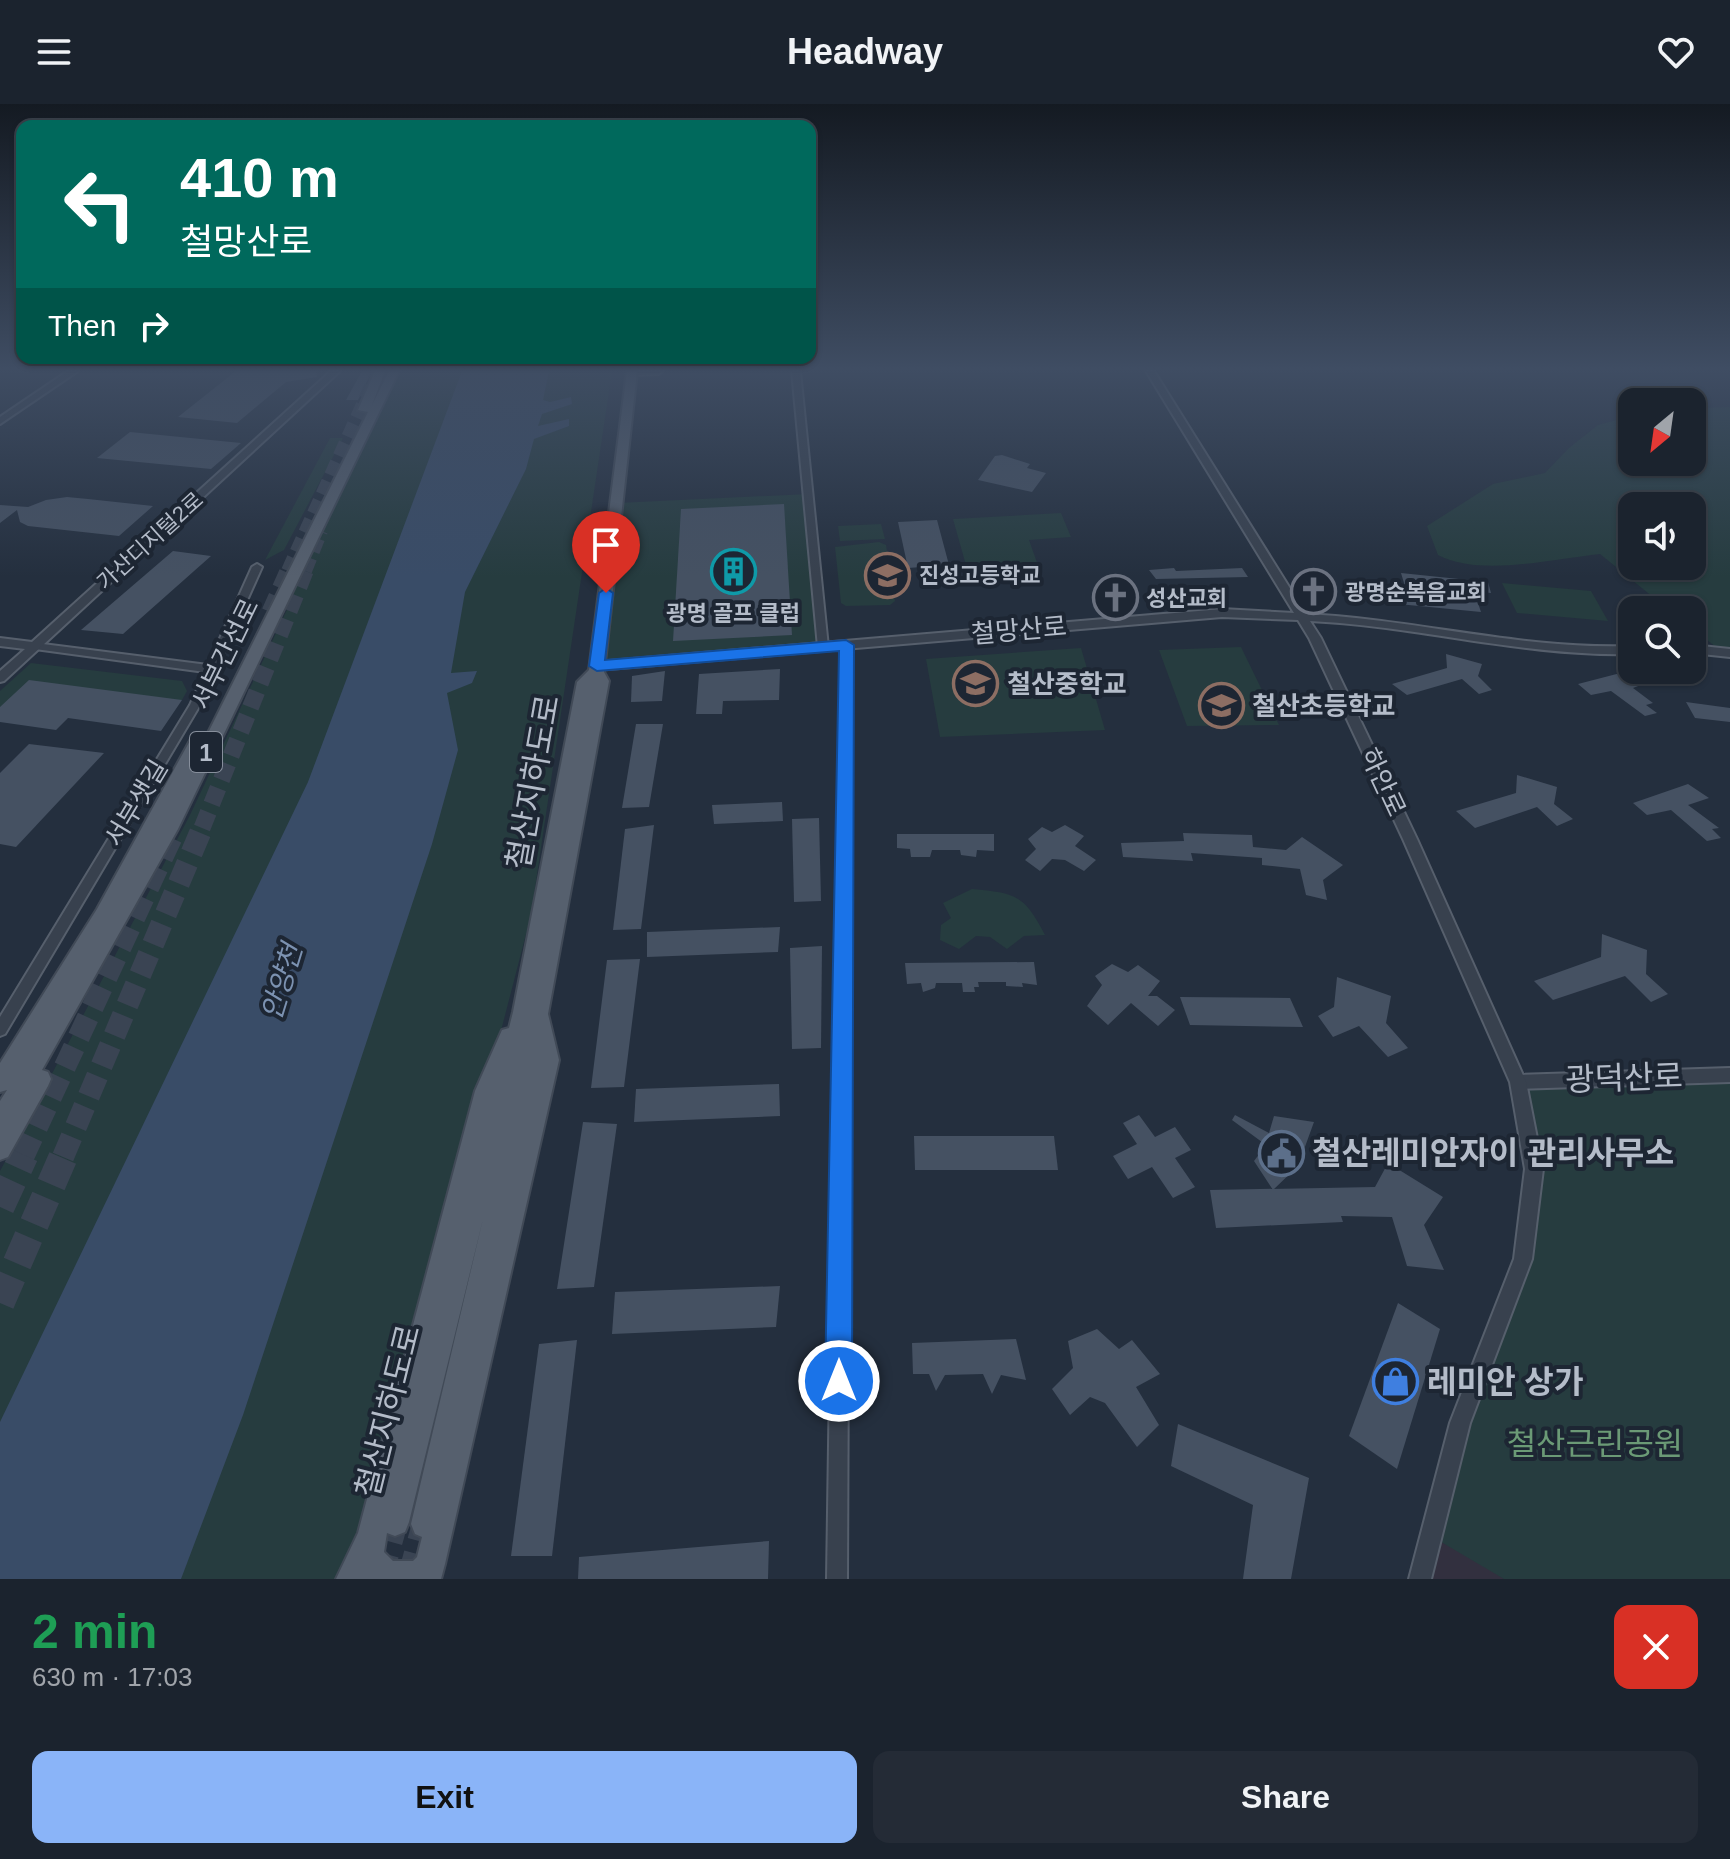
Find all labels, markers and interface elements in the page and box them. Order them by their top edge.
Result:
icon: menu [32,30,76,74]
icon: heart [1654,30,1698,74]
text: Headway [787,31,943,72]
text: 410 m [180,146,339,209]
icon: left [48,152,152,256]
text: 철망산로 [180,221,312,262]
icon: right [132,304,176,348]
text: Then [48,309,116,342]
north arrow [1618,388,1706,476]
map controls [1618,388,1706,684]
street label: 가산디지털2로 [92,487,208,595]
button: sound [1618,492,1706,580]
pin [572,511,640,593]
icon: arrive [584,523,628,567]
building icon: 광명 골프 클럽 [709,548,757,596]
school or university icon: 진성고등학교 [864,551,912,599]
place label: 진성고등학교 [919,563,1040,588]
church icon: 광명순복음교회 [1290,568,1338,616]
church icon: 성산교회 [1091,574,1139,622]
place label: 광명순복음교회 [1345,580,1487,605]
place label: 성산교회 [1146,586,1227,611]
street label: 서부간선로 [185,594,265,714]
button: search [1618,596,1706,684]
place label: 광명 골프 클럽 [666,601,800,626]
street label: 철망산로 [970,611,1068,649]
school or university icon: 철산중학교 [952,660,1000,708]
place label: 철산중학교 [1007,669,1127,699]
school or university icon: 철산초등학교 [1197,682,1245,730]
place label: 철산초등학교 [1252,691,1396,721]
street label: 철산지하도로 [500,692,566,872]
road number: 1 [190,732,222,772]
street label: 하안로 [1354,743,1412,821]
street label: 서부샛길 [99,754,173,852]
water label: 안양천 [256,937,309,1023]
street label: 광덕산로 [1565,1058,1683,1098]
public building icon: 철산레미안자이 관리사무소 [1257,1129,1305,1177]
place label: 철산레미안자이 관리사무소 [1312,1135,1674,1171]
street label: 철산지하도로 [349,1321,427,1501]
position arrow [797,1339,881,1423]
shop icon: 레미안 상가 [1372,1358,1420,1406]
place label: 레미안 상가 [1427,1364,1584,1400]
park label: 철산근린공원 [1507,1426,1683,1462]
text: 2 min [32,1605,157,1658]
button: close [1614,1605,1698,1689]
text: 630 m · 17:03 [32,1662,192,1692]
button: Exit [32,1751,857,1843]
button: Share [873,1751,1698,1843]

